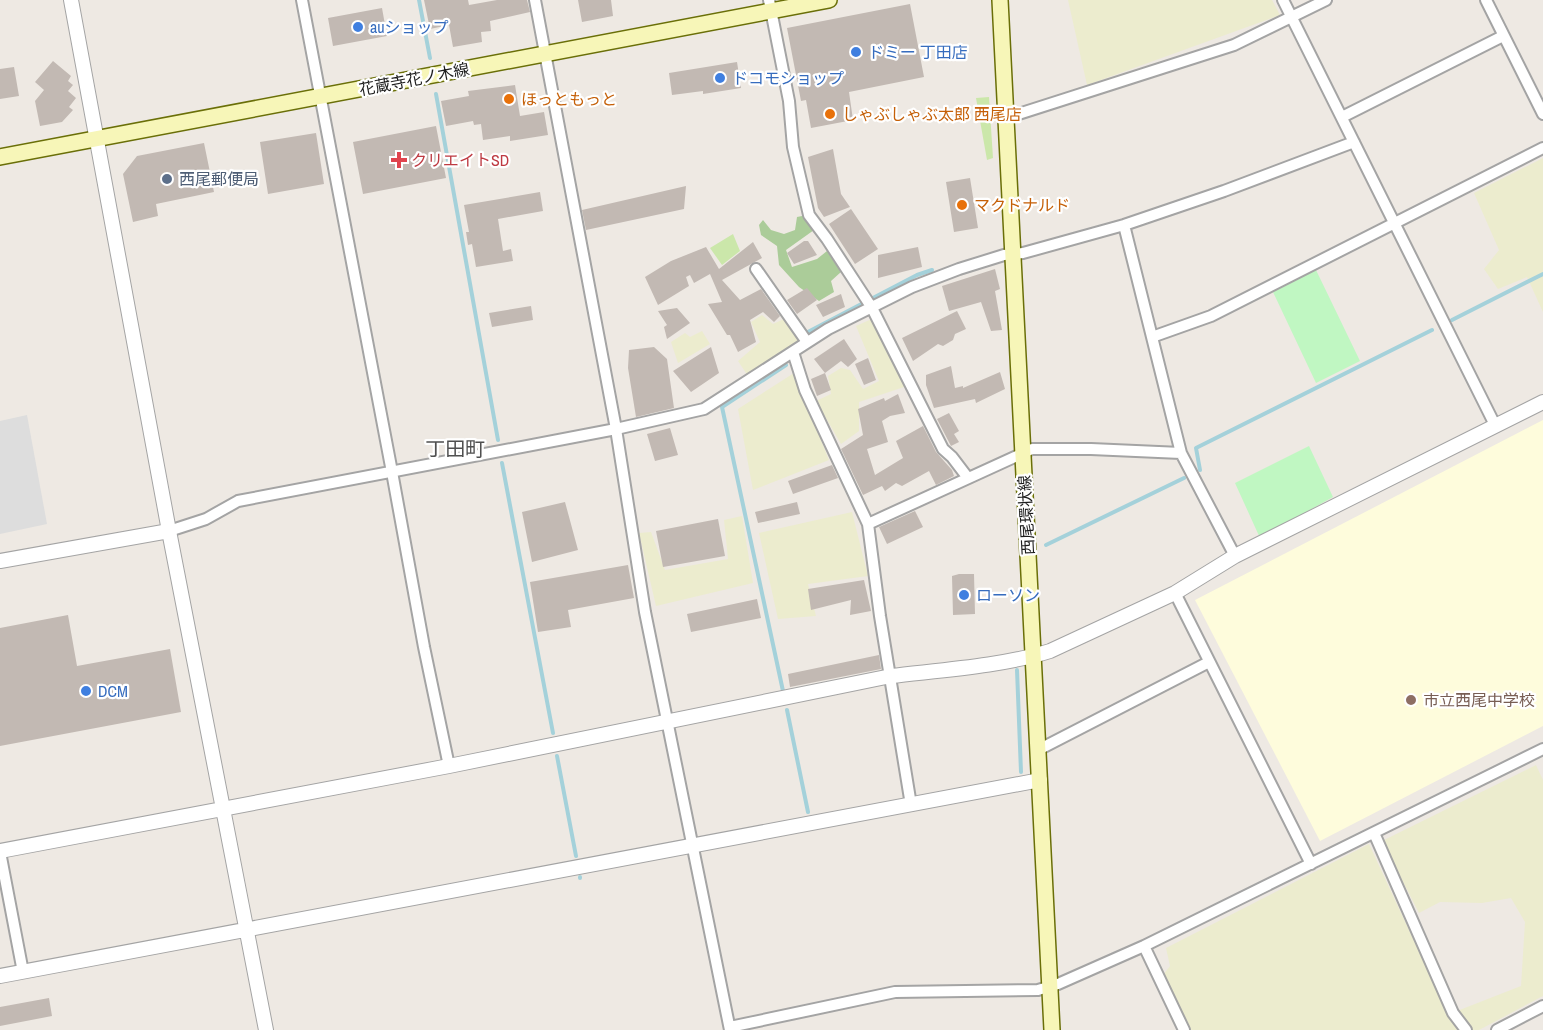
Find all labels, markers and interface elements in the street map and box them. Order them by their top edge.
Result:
place label: auショップ [370,16,449,38]
marker: auショップ [351,20,365,34]
place label: ドミー 丁田店 [868,41,968,63]
marker: ドミー 丁田店 [849,45,863,59]
street label: 花蔵寺花ノ木線 [357,58,471,100]
place label: ドコモショップ [732,67,844,89]
marker: ドコモショップ [713,71,727,85]
place label: ほっともっと [521,88,617,110]
marker: ほっともっと [502,92,516,106]
place label: しゃぶしゃぶ太郎 西尾店 [842,103,1022,125]
marker: しゃぶしゃぶ太郎 西尾店 [823,107,837,121]
place label: クリエイトSD [411,149,509,171]
marker: クリエイトSD [392,153,406,167]
place label: 西尾郵便局 [179,168,259,190]
marker: 西尾郵便局 [160,172,174,186]
place label: マクドナルド [974,194,1070,216]
marker: マクドナルド [955,198,969,212]
district label: 丁田町 [425,435,485,462]
street label: 西尾環状線 [1013,474,1039,556]
place label: ローソン [976,584,1040,606]
marker: ローソン [957,588,971,602]
place label: DCM [98,680,128,702]
marker: DCM [79,684,93,698]
place label: 市立西尾中学校 [1423,689,1535,711]
marker: 市立西尾中学校 [1404,693,1418,707]

